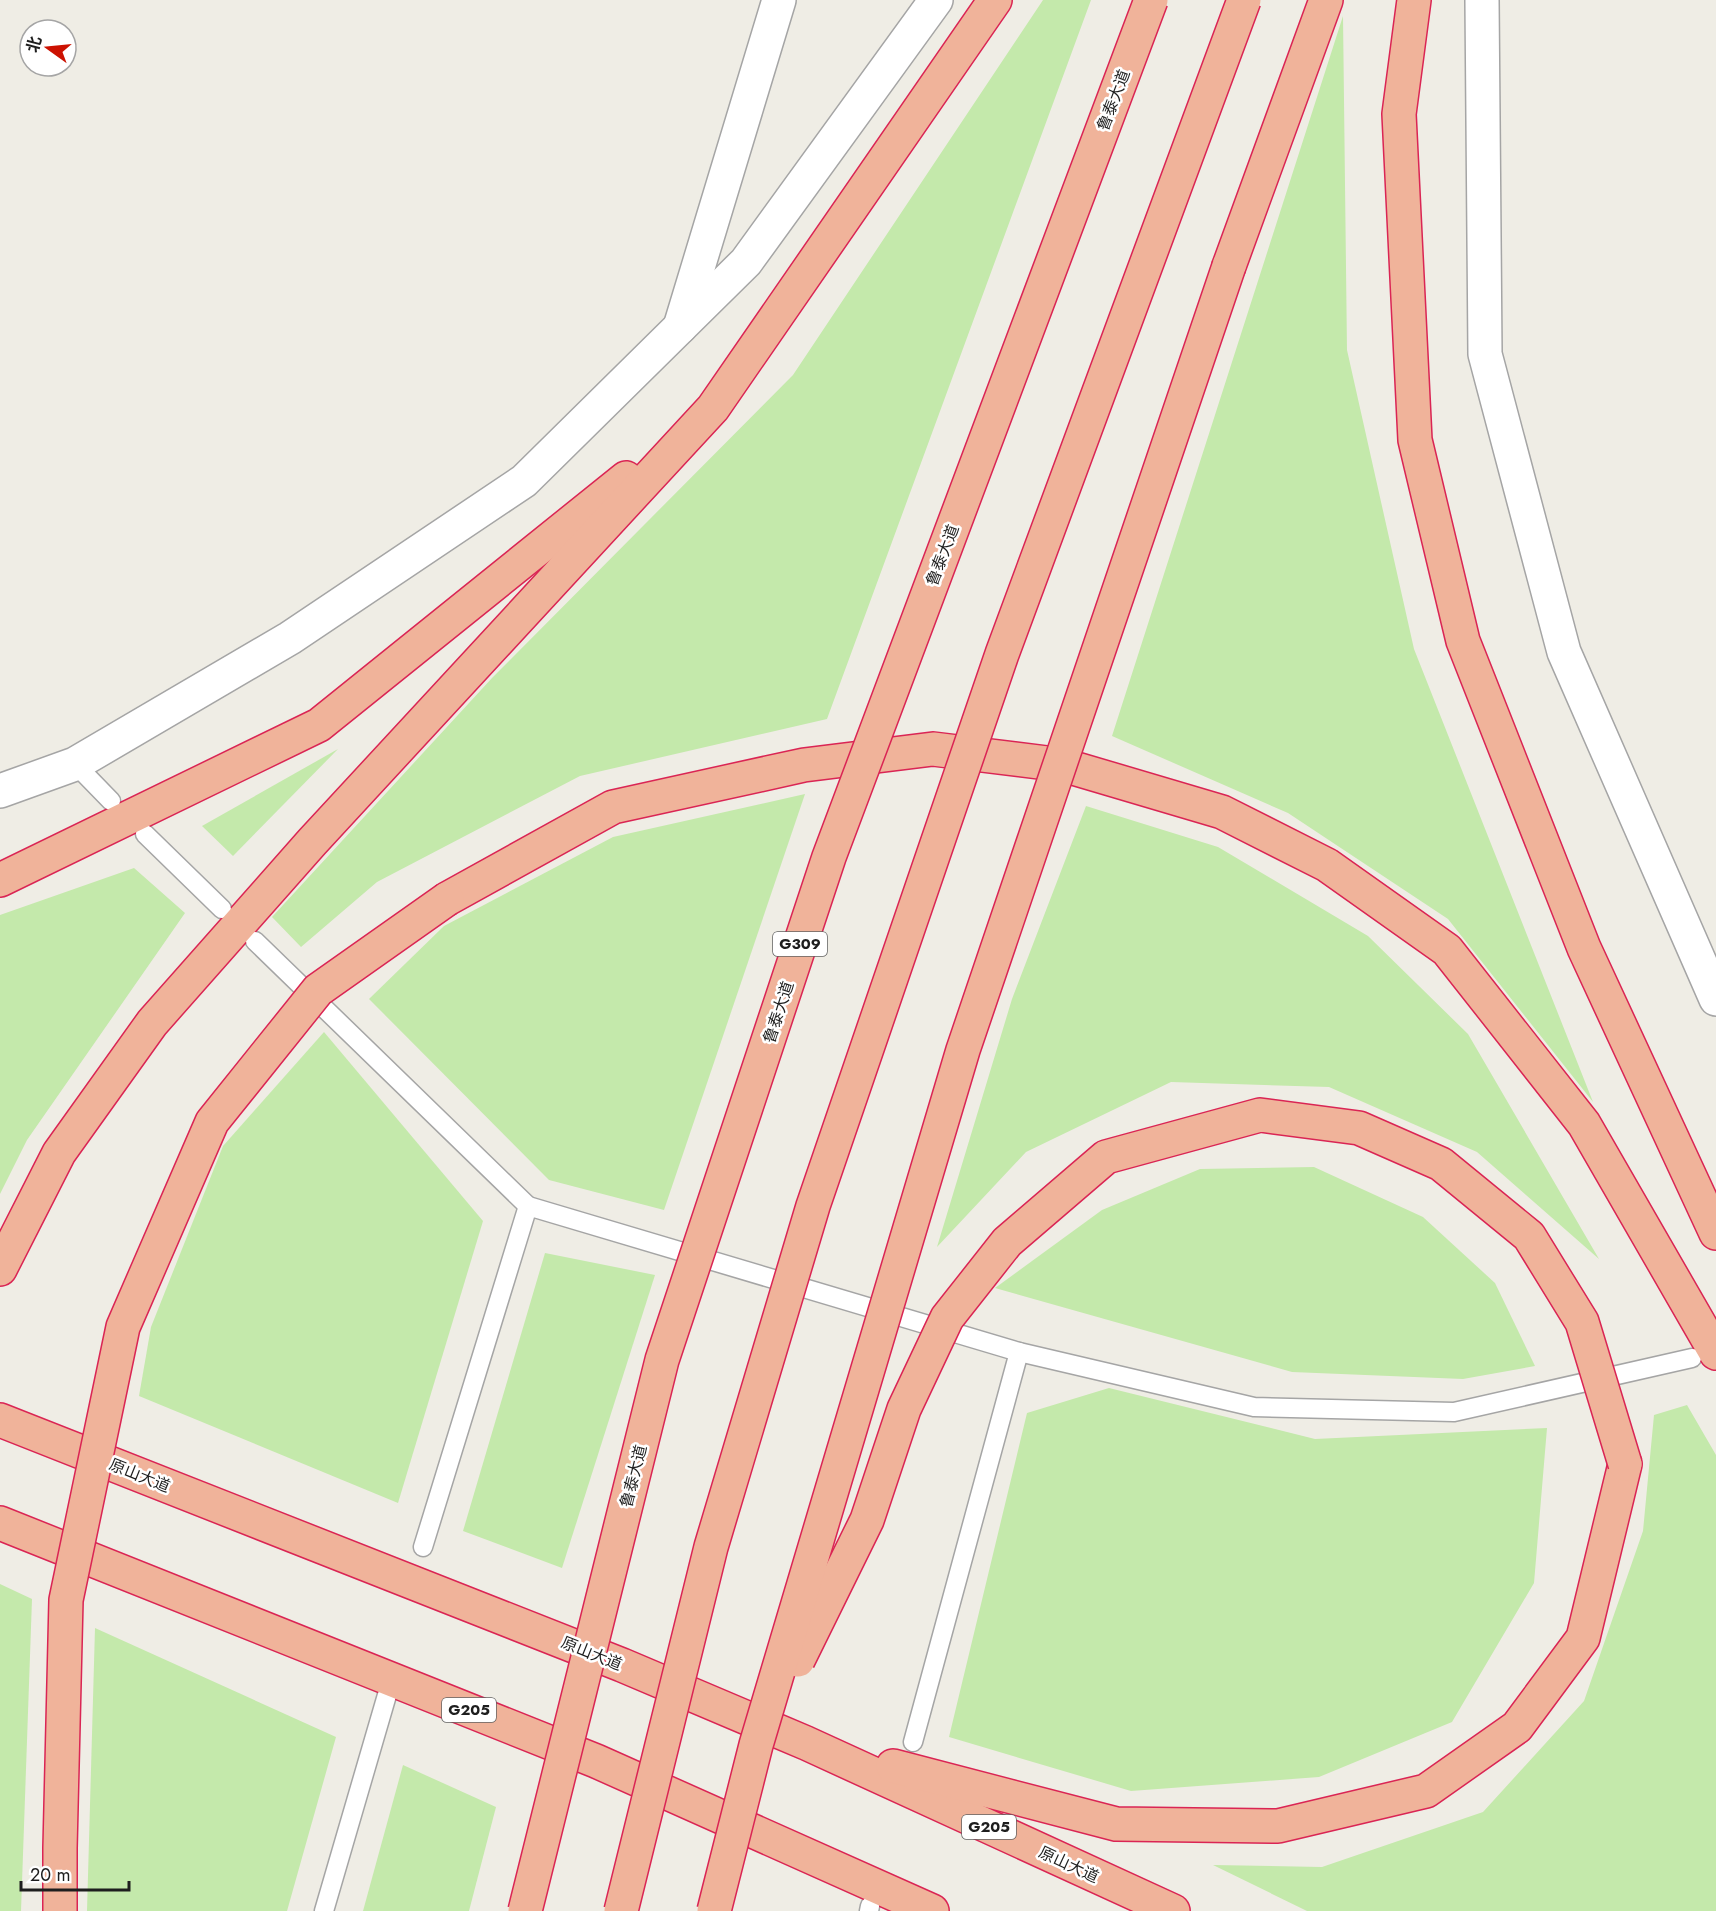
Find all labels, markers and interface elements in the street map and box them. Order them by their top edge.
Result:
north arrow [18,18,78,78]
text: 北 [21,34,47,55]
street label: 鲁泰大道 [1091,66,1136,134]
street label: 鲁泰大道 [920,521,965,589]
road number: G309 [773,932,827,956]
street label: 鲁泰大道 [758,978,799,1046]
street label: 鲁泰大道 [615,1442,652,1510]
street label: 原山大道 [106,1453,174,1498]
street label: 原山大道 [558,1631,626,1676]
road number: G205 [442,1698,496,1722]
road number: G205 [962,1815,1016,1839]
street label: 原山大道 [1035,1841,1103,1888]
scale bar [21,1854,129,1892]
text: 20 m [30,1862,70,1888]

